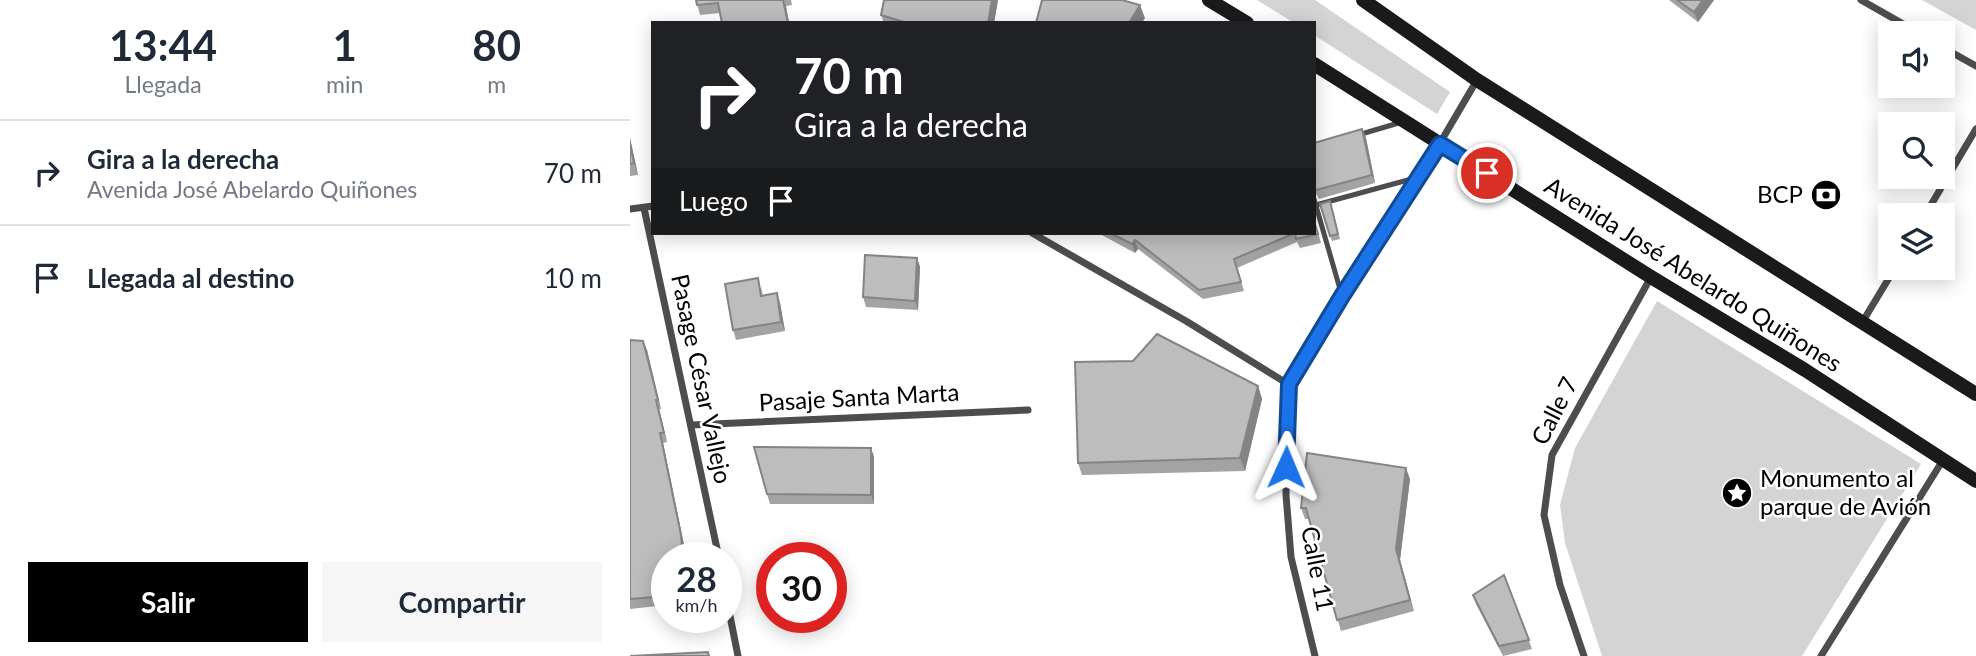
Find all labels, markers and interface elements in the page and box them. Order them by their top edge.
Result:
text: 13:44 [109,20,217,70]
text: 1 [333,20,357,70]
text: 80 [472,20,521,70]
map controls [1878,21,1955,280]
button: sound [1878,21,1955,98]
text: 70 m [794,46,904,104]
icon: right [679,49,770,140]
text: Llegada [125,70,202,98]
text: min [326,70,363,98]
text: m [487,70,506,98]
text: Gira a la derecha [794,105,1028,144]
button: search [1878,112,1955,189]
text: Gira a la derecha [87,143,279,175]
pin [1457,143,1517,203]
icon: right [28,154,66,192]
icon: arrive [1468,154,1506,192]
text: 70 m [544,157,602,189]
street label: Avenida José Abelardo Quiñones [1540,170,1848,377]
text: Avenida José Abelardo Quiñones [87,175,417,203]
bank icon: BCP [1809,178,1843,212]
place label: BCP [1757,179,1803,208]
icon: arrive [762,182,800,220]
text: Luego [679,185,748,217]
button: layers [1878,203,1955,280]
icon: arrive [28,259,66,297]
text: Llegada al destino [87,262,294,294]
text: 10 m [544,262,602,294]
street label: Pasage César Vallejo [666,271,739,486]
street label: Calle 7 [1524,372,1583,449]
street label: Pasaje Santa Marta [758,377,960,416]
position arrow [1249,430,1323,504]
place label: Monumento al parque de Avión [1760,463,1931,520]
place icon: Monumento al parque de Avión [1720,476,1754,510]
street label: Calle 11 [1296,524,1341,614]
speed limit sign: 30 [756,542,847,633]
text: 28 [676,557,717,599]
button: Salir [28,562,308,642]
button: Compartir [322,562,602,642]
text: km/h [675,594,718,616]

